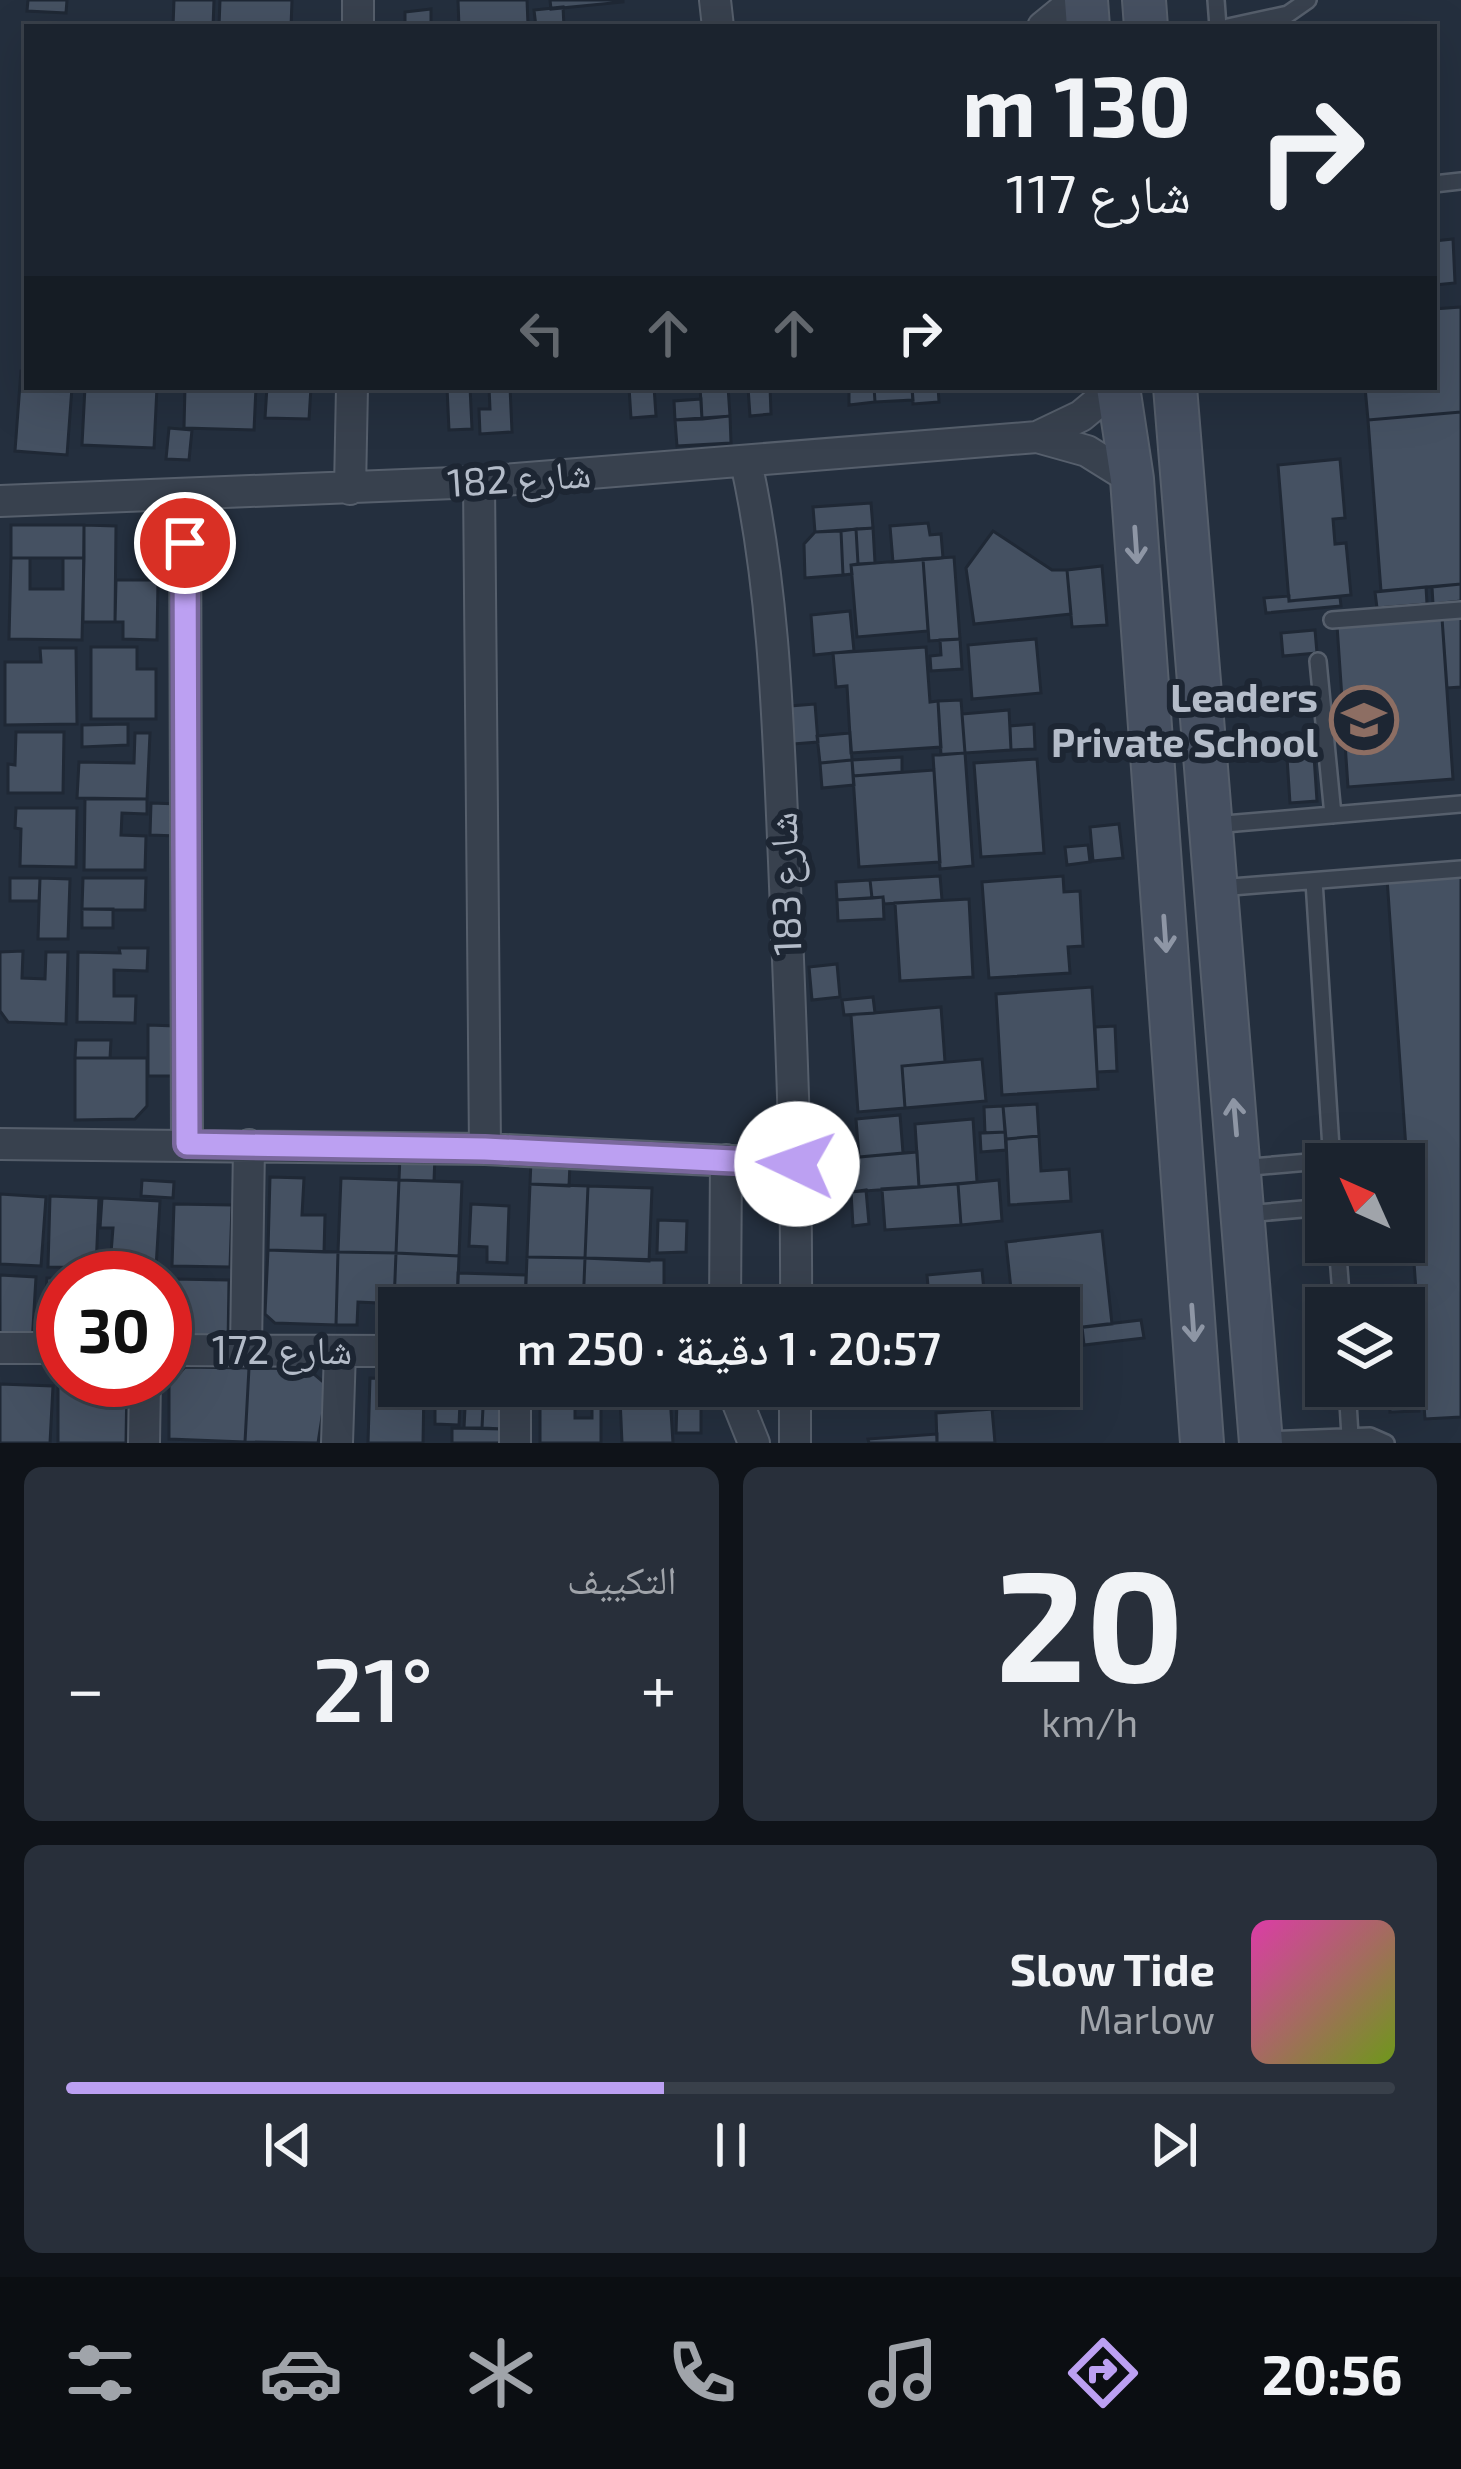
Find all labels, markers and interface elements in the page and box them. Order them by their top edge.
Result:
text: 130 m [962,53,1191,154]
icon: right [1233,72,1389,228]
text: شارع 117 [1006,159,1191,224]
icon: left [509,300,575,366]
icon: ahead [635,300,701,366]
icon: ahead [761,300,827,366]
icon: right [887,300,953,366]
street label: شارع 182 [445,448,593,508]
pin [134,492,236,594]
icon: arrive [152,510,218,576]
one-way arrow [1125,525,1148,564]
place label: Leaders Private School [1051,673,1318,765]
school or university icon: Leaders Private School [1329,685,1399,755]
street label: شارع 183 [758,811,812,957]
one-way arrow [1153,914,1176,953]
one-way arrow [1224,1098,1247,1137]
position arrow [734,1101,860,1227]
north arrow [1305,1143,1425,1263]
map controls [1305,1143,1425,1407]
speed limit sign: 30 [36,1251,192,1407]
button: layers [1305,1287,1425,1407]
one-way arrow [1182,1303,1205,1342]
text: 20:57 · 1 دقيقة · 250 m [517,1320,941,1374]
street label: شارع 172 [212,1325,352,1375]
text: 20 [995,1526,1184,1713]
text: التكييف [567,1555,677,1602]
text: 21° [312,1632,433,1740]
text: − [66,1647,105,1726]
text: + [640,1647,677,1726]
text: km/h [1041,1698,1138,1745]
text: Slow Tide [1010,1941,1215,1995]
text: Marlow [1078,1995,1215,2042]
icon: previous [255,2112,321,2178]
icon: pause [698,2112,764,2178]
icon: next [1141,2112,1207,2178]
icon: filters [58,2331,142,2415]
icon: car [259,2331,343,2415]
icon: climate [459,2331,543,2415]
icon: phone [660,2331,744,2415]
icon: music [861,2331,945,2415]
icon: directions [1061,2331,1145,2415]
text: 20:56 [1262,2341,1403,2406]

